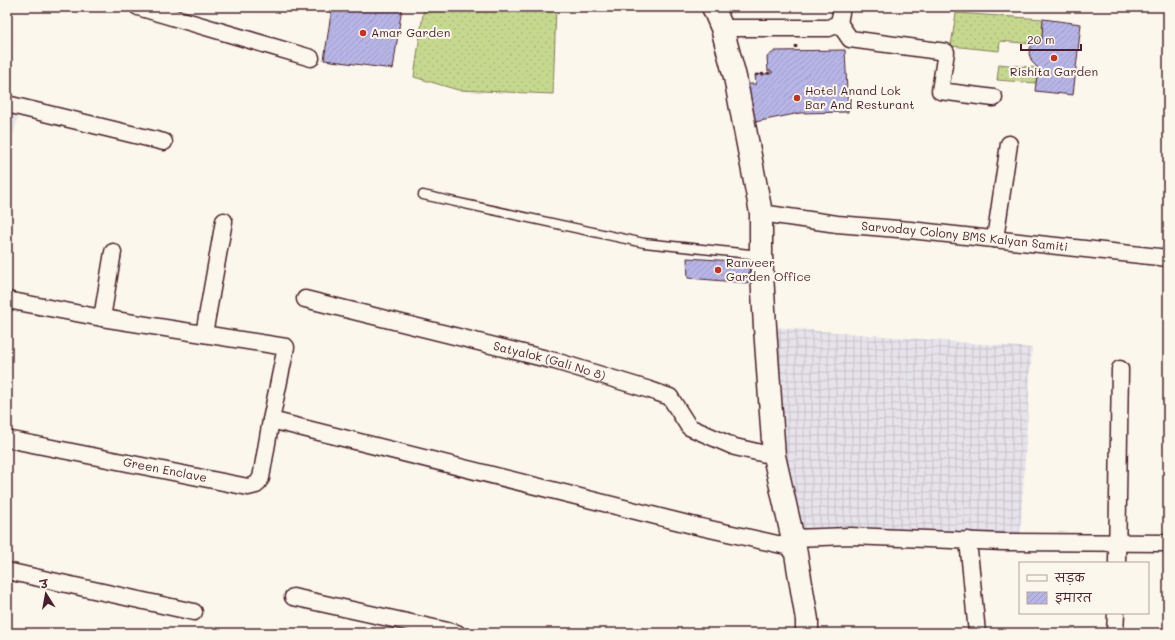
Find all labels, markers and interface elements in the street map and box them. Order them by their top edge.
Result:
place label: Amar Garden [371,24,450,40]
scale bar [1021,26,1081,52]
marker: Amar Garden [358,28,368,38]
text: 20 m [1027,31,1055,47]
marker: Rishita Garden [1049,53,1059,63]
place label: Rishita Garden [1010,63,1098,79]
place label: Hotel Anand Lok Bar And Resturant [805,82,914,112]
marker: Hotel Anand Lok Bar And Resturant [792,93,802,103]
street label: Sarvoday Colony BMS Kalyan Samiti [861,217,1069,254]
place label: Ranveer Garden Office [726,254,811,284]
marker: Ranveer Garden Office [713,265,723,275]
street label: Satyalok (Gali No 8) [492,337,608,383]
street label: Green Enclave [122,453,208,485]
legend [1019,562,1149,614]
text: सड़क [1054,569,1086,586]
north arrow [26,574,66,614]
text: उ [38,575,51,592]
text: इमारत [1055,589,1093,605]

